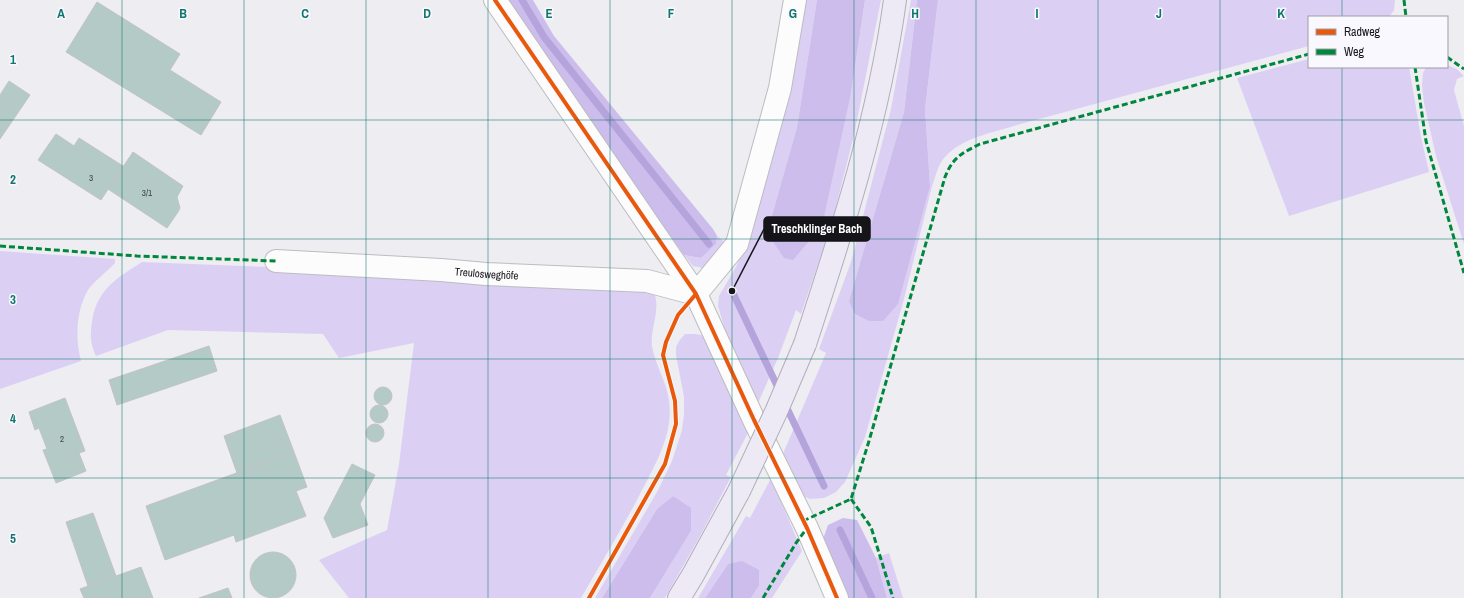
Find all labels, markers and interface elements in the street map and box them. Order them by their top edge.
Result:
text: A [57,5,65,22]
text: B [179,5,187,22]
text: C [301,5,309,22]
text: D [423,5,431,22]
text: E [545,5,553,22]
text: F [668,5,675,22]
text: G [789,5,797,22]
text: H [911,5,919,22]
text: I [1036,5,1039,22]
text: J [1156,5,1162,22]
text: K [1277,5,1285,22]
legend [1308,16,1448,68]
text: Radweg [1344,24,1381,40]
text: Weg [1344,44,1365,60]
text: 1 [10,51,16,68]
text: 2 [10,171,16,188]
house number: 3 [89,172,93,184]
house number: 3/1 [142,187,152,199]
callout: Treschklinger Bach [764,217,870,241]
text: Treschklinger Bach [772,221,862,237]
street label: Treulosweghöfe [454,264,519,282]
text: 3 [10,291,16,308]
text: 4 [10,410,16,427]
house number: 2 [60,433,64,445]
text: 5 [10,530,16,547]

